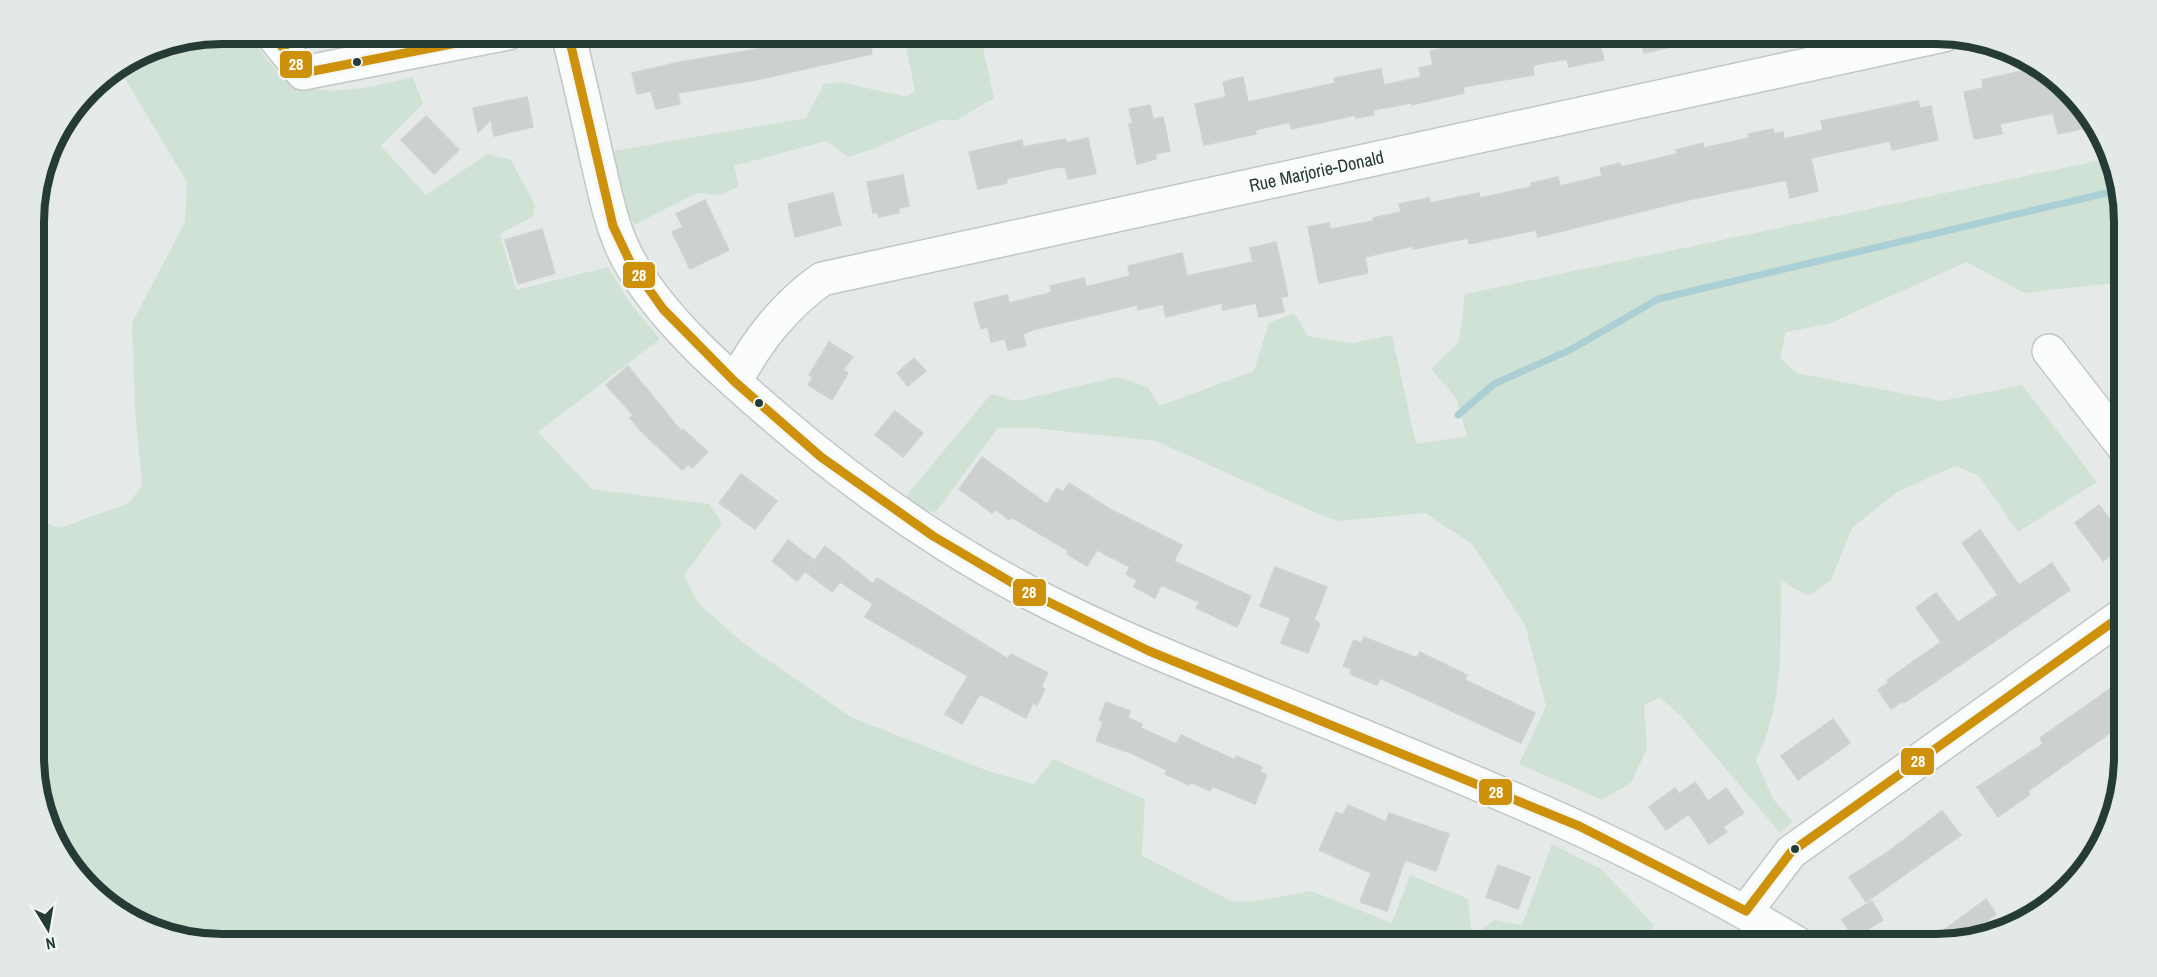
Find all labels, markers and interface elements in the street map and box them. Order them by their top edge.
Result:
line badge: 28 [279,50,313,79]
text: 28 [289,53,303,75]
unlabelled marker [351,56,363,68]
street label: Rue Marjorie-Donald [1247,144,1386,198]
line badge: 28 [622,261,656,289]
text: 28 [632,264,646,286]
unlabelled marker [753,397,765,409]
line badge: 28 [1012,578,1047,607]
text: 28 [1022,581,1036,603]
line badge: 28 [1900,747,1935,776]
text: 28 [1911,750,1925,772]
line badge: 28 [1478,778,1513,806]
text: 28 [1489,781,1503,803]
unlabelled marker [1789,843,1801,855]
north arrow [18,899,78,959]
text: N [44,932,58,955]

